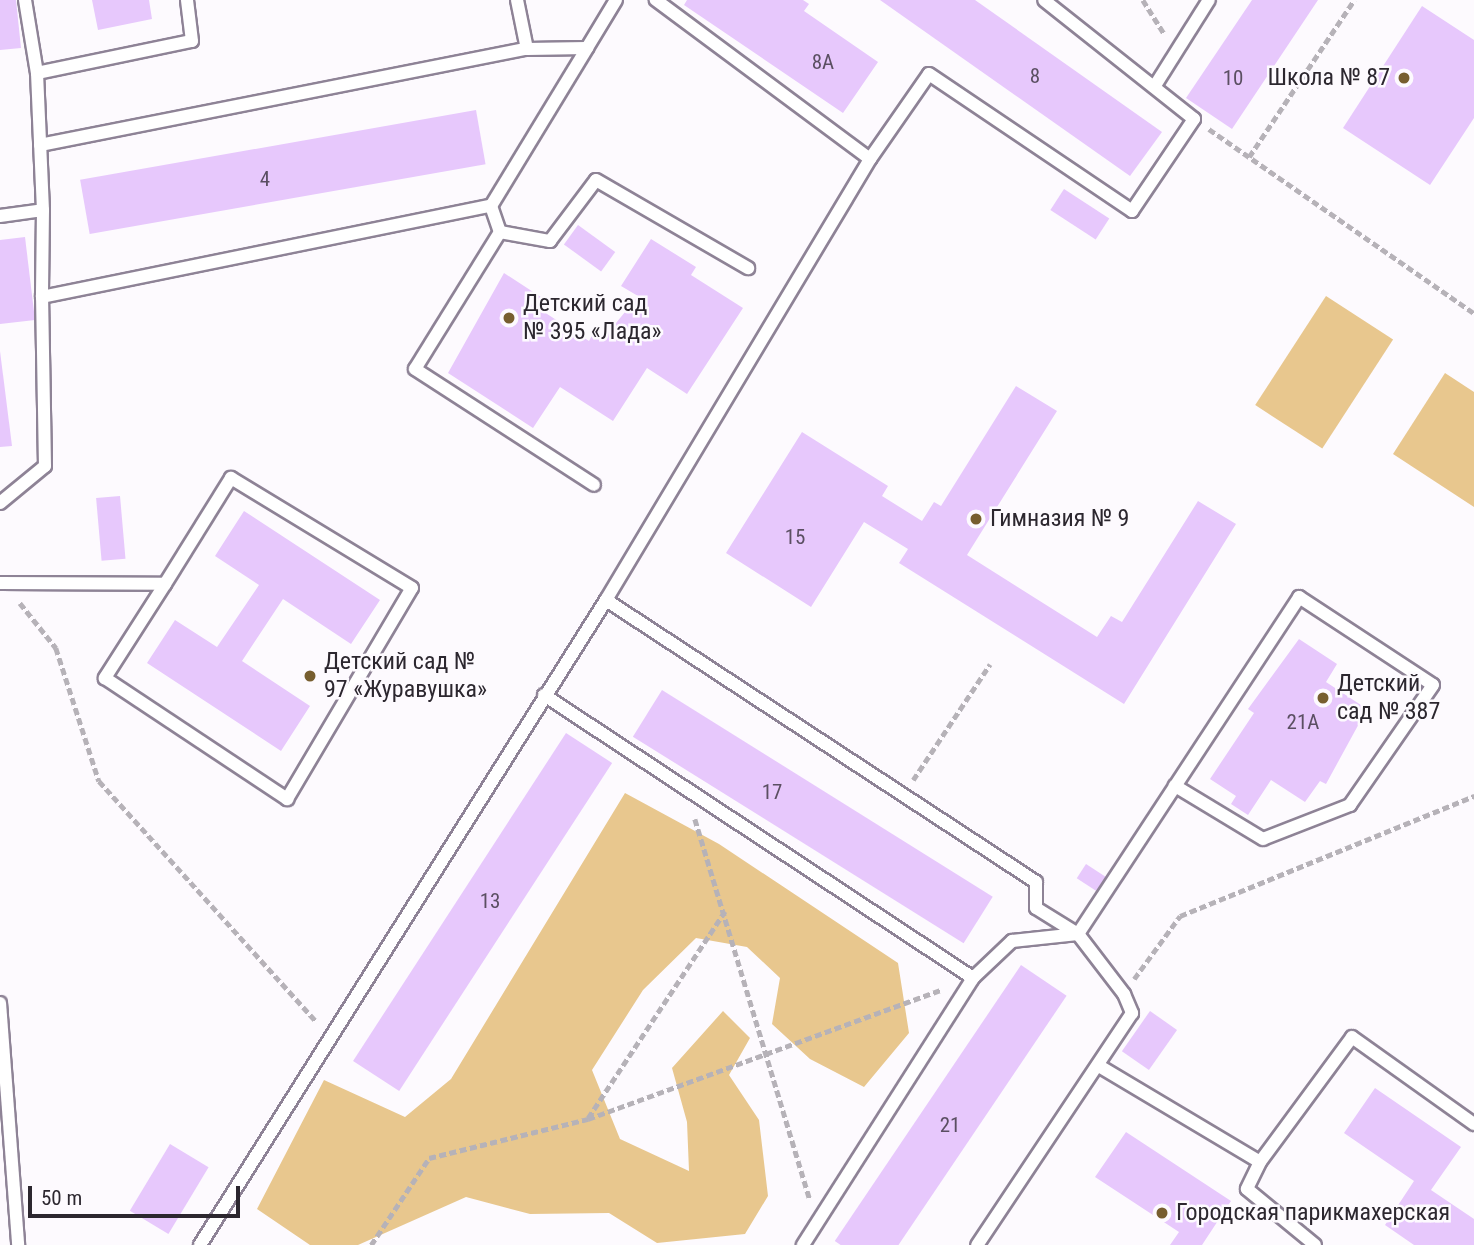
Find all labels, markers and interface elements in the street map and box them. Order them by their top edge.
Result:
house number: 8А [812,49,834,75]
house number: 8 [1030,63,1040,89]
place label: Школа № 87 [1268,64,1390,92]
house number: 10 [1223,65,1243,91]
marker: Школа № 87 [1396,70,1412,86]
house number: 4 [260,166,270,192]
place label: Детский сад № 395 «Лада» [523,290,662,346]
marker: Детский сад № 395 «Лада» [501,310,517,326]
place label: Гимназия № 9 [990,505,1129,533]
marker: Гимназия № 9 [968,511,984,527]
house number: 15 [785,524,805,550]
place label: Детский сад № 97 «Журавушка» [324,648,487,704]
marker: Детский сад № 97 «Журавушка» [302,668,318,684]
place label: Детский сад № 387 [1337,670,1440,726]
marker: Детский сад № 387 [1315,690,1331,706]
house number: 21А [1287,709,1319,735]
house number: 17 [762,779,782,805]
house number: 13 [480,888,500,914]
house number: 21 [940,1112,960,1138]
scale bar [32,1172,243,1216]
text: 50 m [41,1186,82,1210]
place label: Городская парикмахерская [1176,1199,1450,1227]
marker: Городская парикмахерская [1154,1205,1170,1221]

